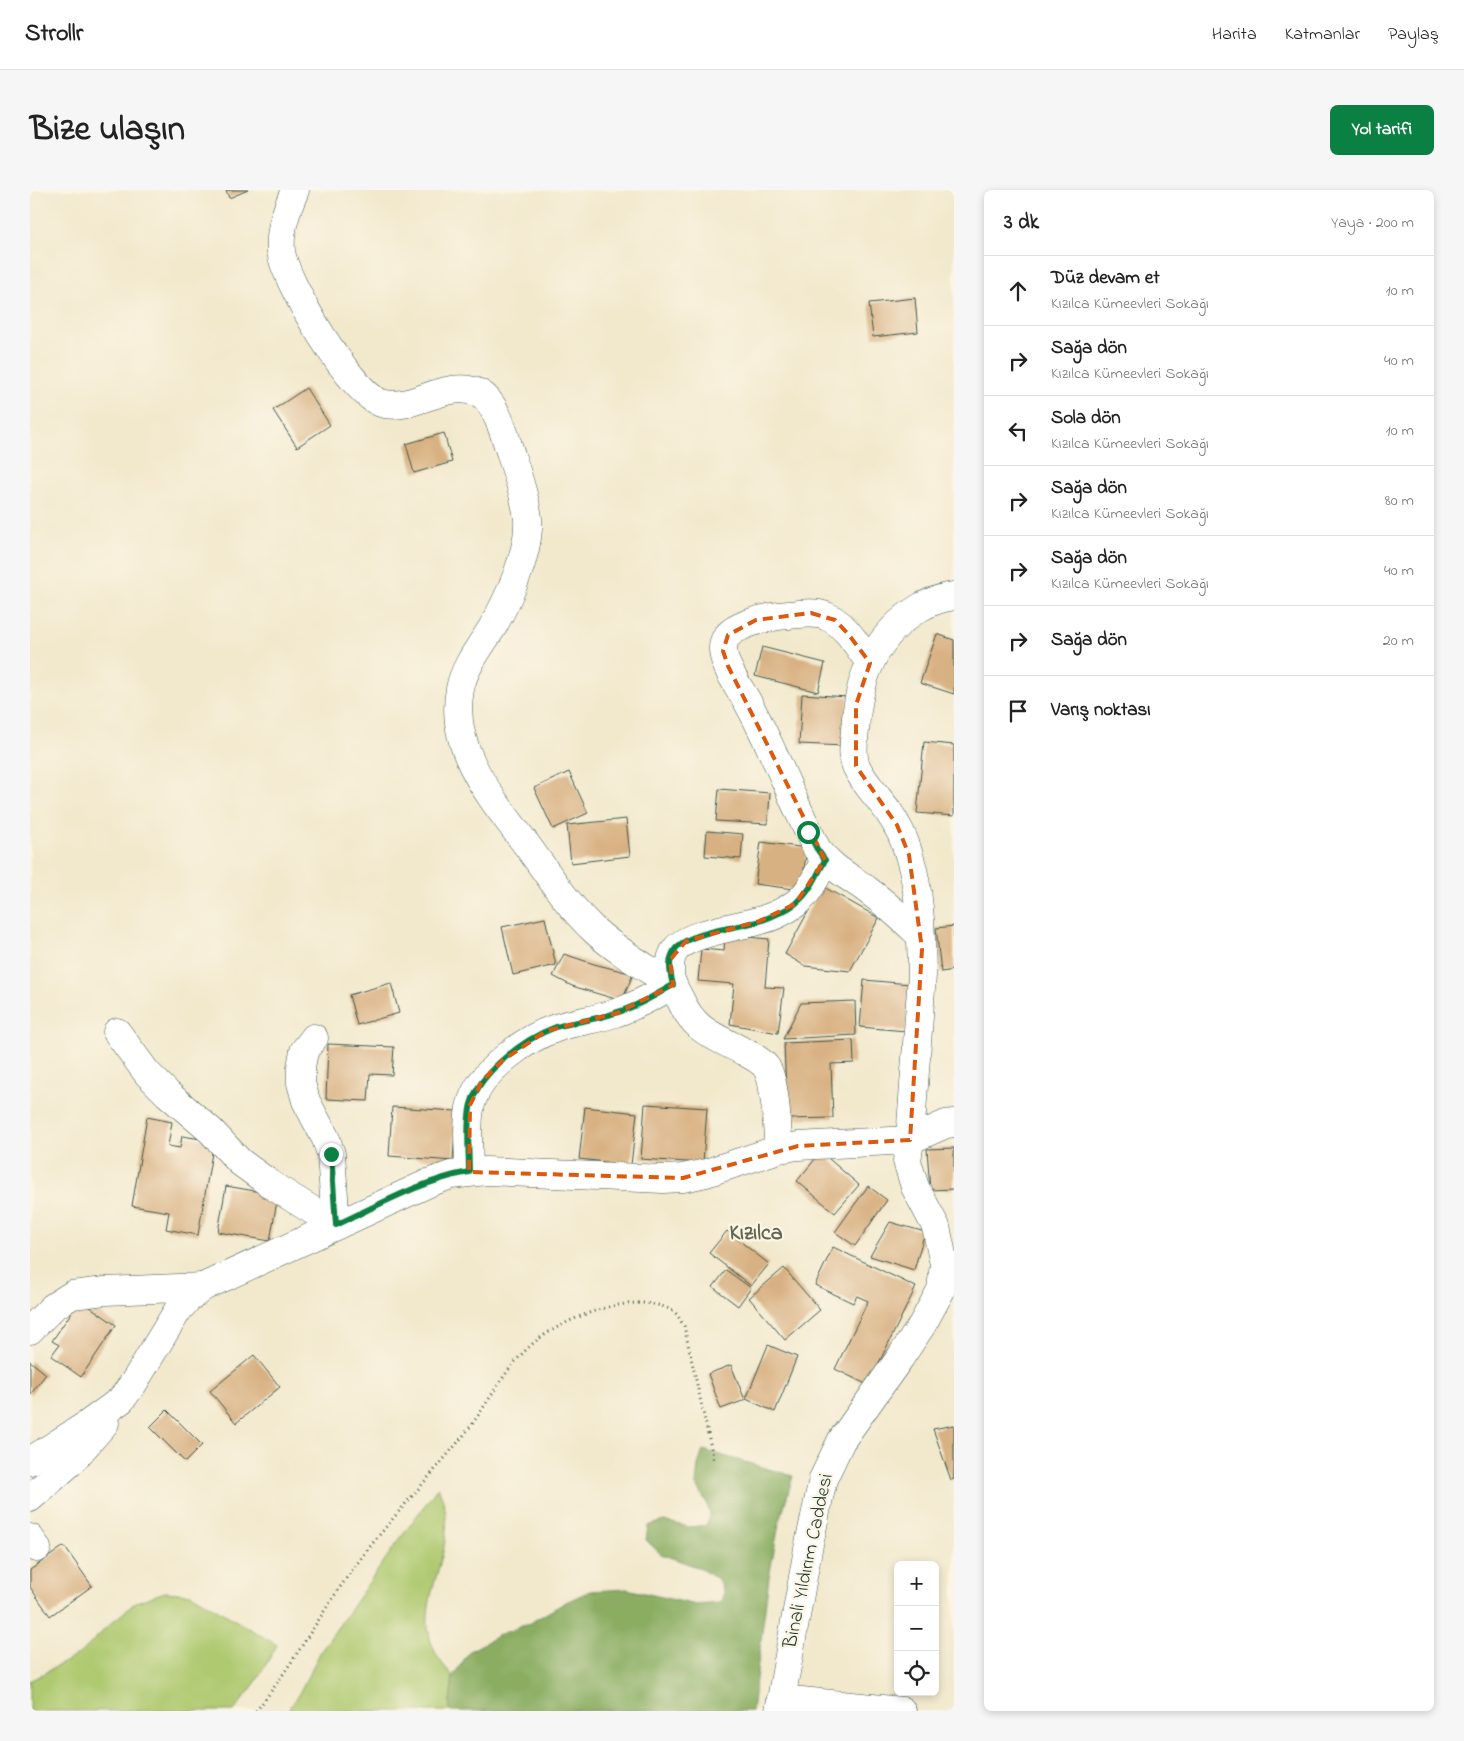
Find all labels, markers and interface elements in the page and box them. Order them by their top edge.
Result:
text: Strollr [25,17,83,52]
text: Harita [1212,22,1257,48]
text: Katmanlar [1285,22,1360,48]
text: Paylaş [1388,22,1439,48]
text: Bize ulaşın [30,105,185,156]
button: Yol tarifi [1330,105,1434,155]
text: 3 dk [1004,208,1039,238]
text: Yaya · 200 m [1331,211,1414,235]
text: Düz devam et [1051,265,1160,292]
icon: ahead [1004,277,1032,305]
text: 10 m [1386,279,1414,303]
text: Kızılca Kümeevleri Sokağı [1051,292,1209,316]
text: Sağa dön [1051,335,1127,362]
icon: right [1004,347,1032,375]
text: 40 m [1384,349,1414,373]
text: Kızılca Kümeevleri Sokağı [1051,362,1209,386]
text: Sola dön [1051,405,1121,432]
icon: left [1004,417,1032,445]
text: 10 m [1386,419,1414,443]
text: Kızılca Kümeevleri Sokağı [1051,432,1209,456]
text: Sağa dön [1051,475,1127,502]
icon: right [1004,487,1032,515]
text: 80 m [1385,489,1414,513]
text: Kızılca Kümeevleri Sokağı [1051,502,1209,526]
text: Sağa dön [1051,545,1127,572]
icon: right [1004,557,1032,585]
text: 40 m [1384,559,1414,583]
text: Kızılca Kümeevleri Sokağı [1051,572,1209,596]
icon: right [1004,627,1032,655]
text: Sağa dön [1051,627,1127,654]
text: 20 m [1383,629,1414,653]
icon: arrive [1004,697,1032,725]
text: Varış noktası [1051,697,1151,724]
route start [797,821,820,844]
route end [320,1143,343,1166]
district label: Kızılca [729,1218,783,1250]
street label: Binali Yıldırım Caddesi [776,1471,842,1652]
map controls [894,1561,939,1696]
button: + [894,1561,939,1606]
button: − [894,1606,939,1651]
button: locate [894,1651,939,1696]

